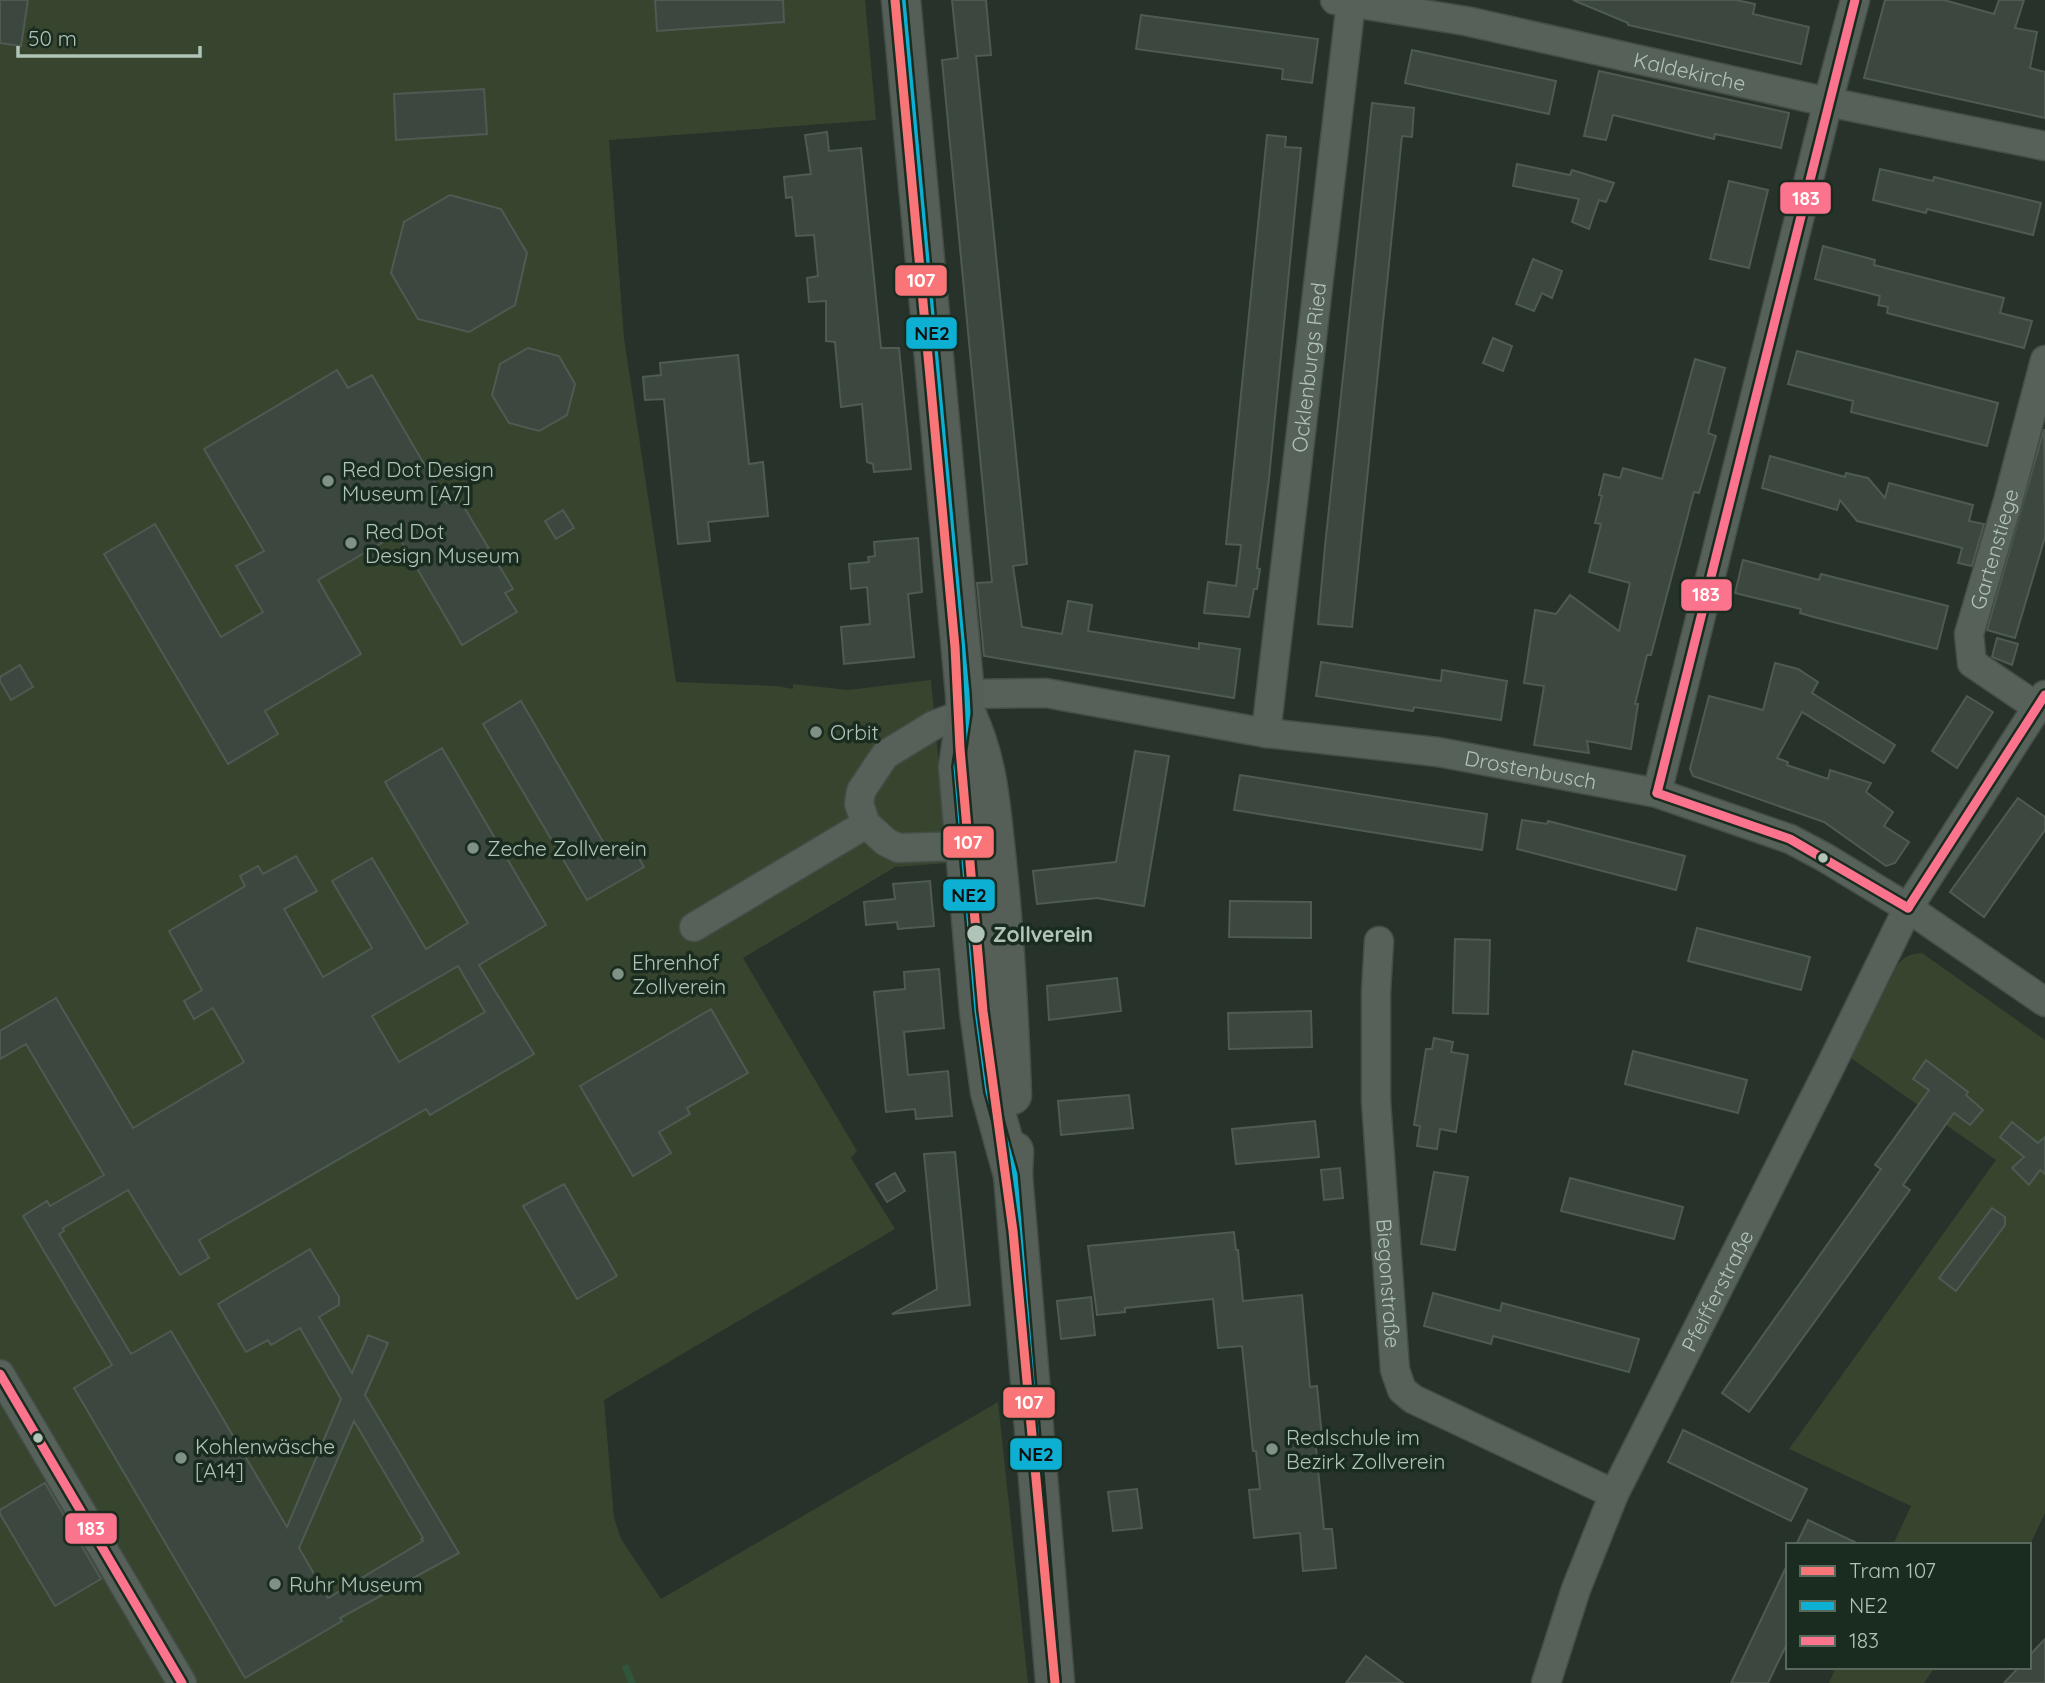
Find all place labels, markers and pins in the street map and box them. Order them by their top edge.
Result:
place label: Red Dot Design Museum [A7] [342,456,494,506]
marker: Red Dot Design Museum [A7] [320,473,336,489]
place label: Red Dot Design Museum [365,518,520,568]
marker: Red Dot Design Museum [343,535,359,551]
place label: Orbit [830,719,879,745]
marker: Orbit [808,724,824,740]
place label: Zeche Zollverein [487,835,647,861]
marker: Zeche Zollverein [465,840,481,856]
unlabelled marker [1816,851,1830,865]
place label: Zollverein [993,921,1093,947]
marker: Zollverein [965,923,987,945]
place label: Ehrenhof Zollverein [632,949,726,999]
marker: Ehrenhof Zollverein [610,966,626,982]
place label: Realschule im Bezirk Zollverein [1286,1424,1445,1474]
unlabelled marker [31,1431,45,1445]
place label: Kohlenwäsche [A14] [195,1433,335,1483]
marker: Realschule im Bezirk Zollverein [1264,1441,1280,1457]
marker: Kohlenwäsche [A14] [173,1450,189,1466]
place label: Ruhr Museum [289,1571,423,1597]
marker: Ruhr Museum [267,1576,283,1592]

